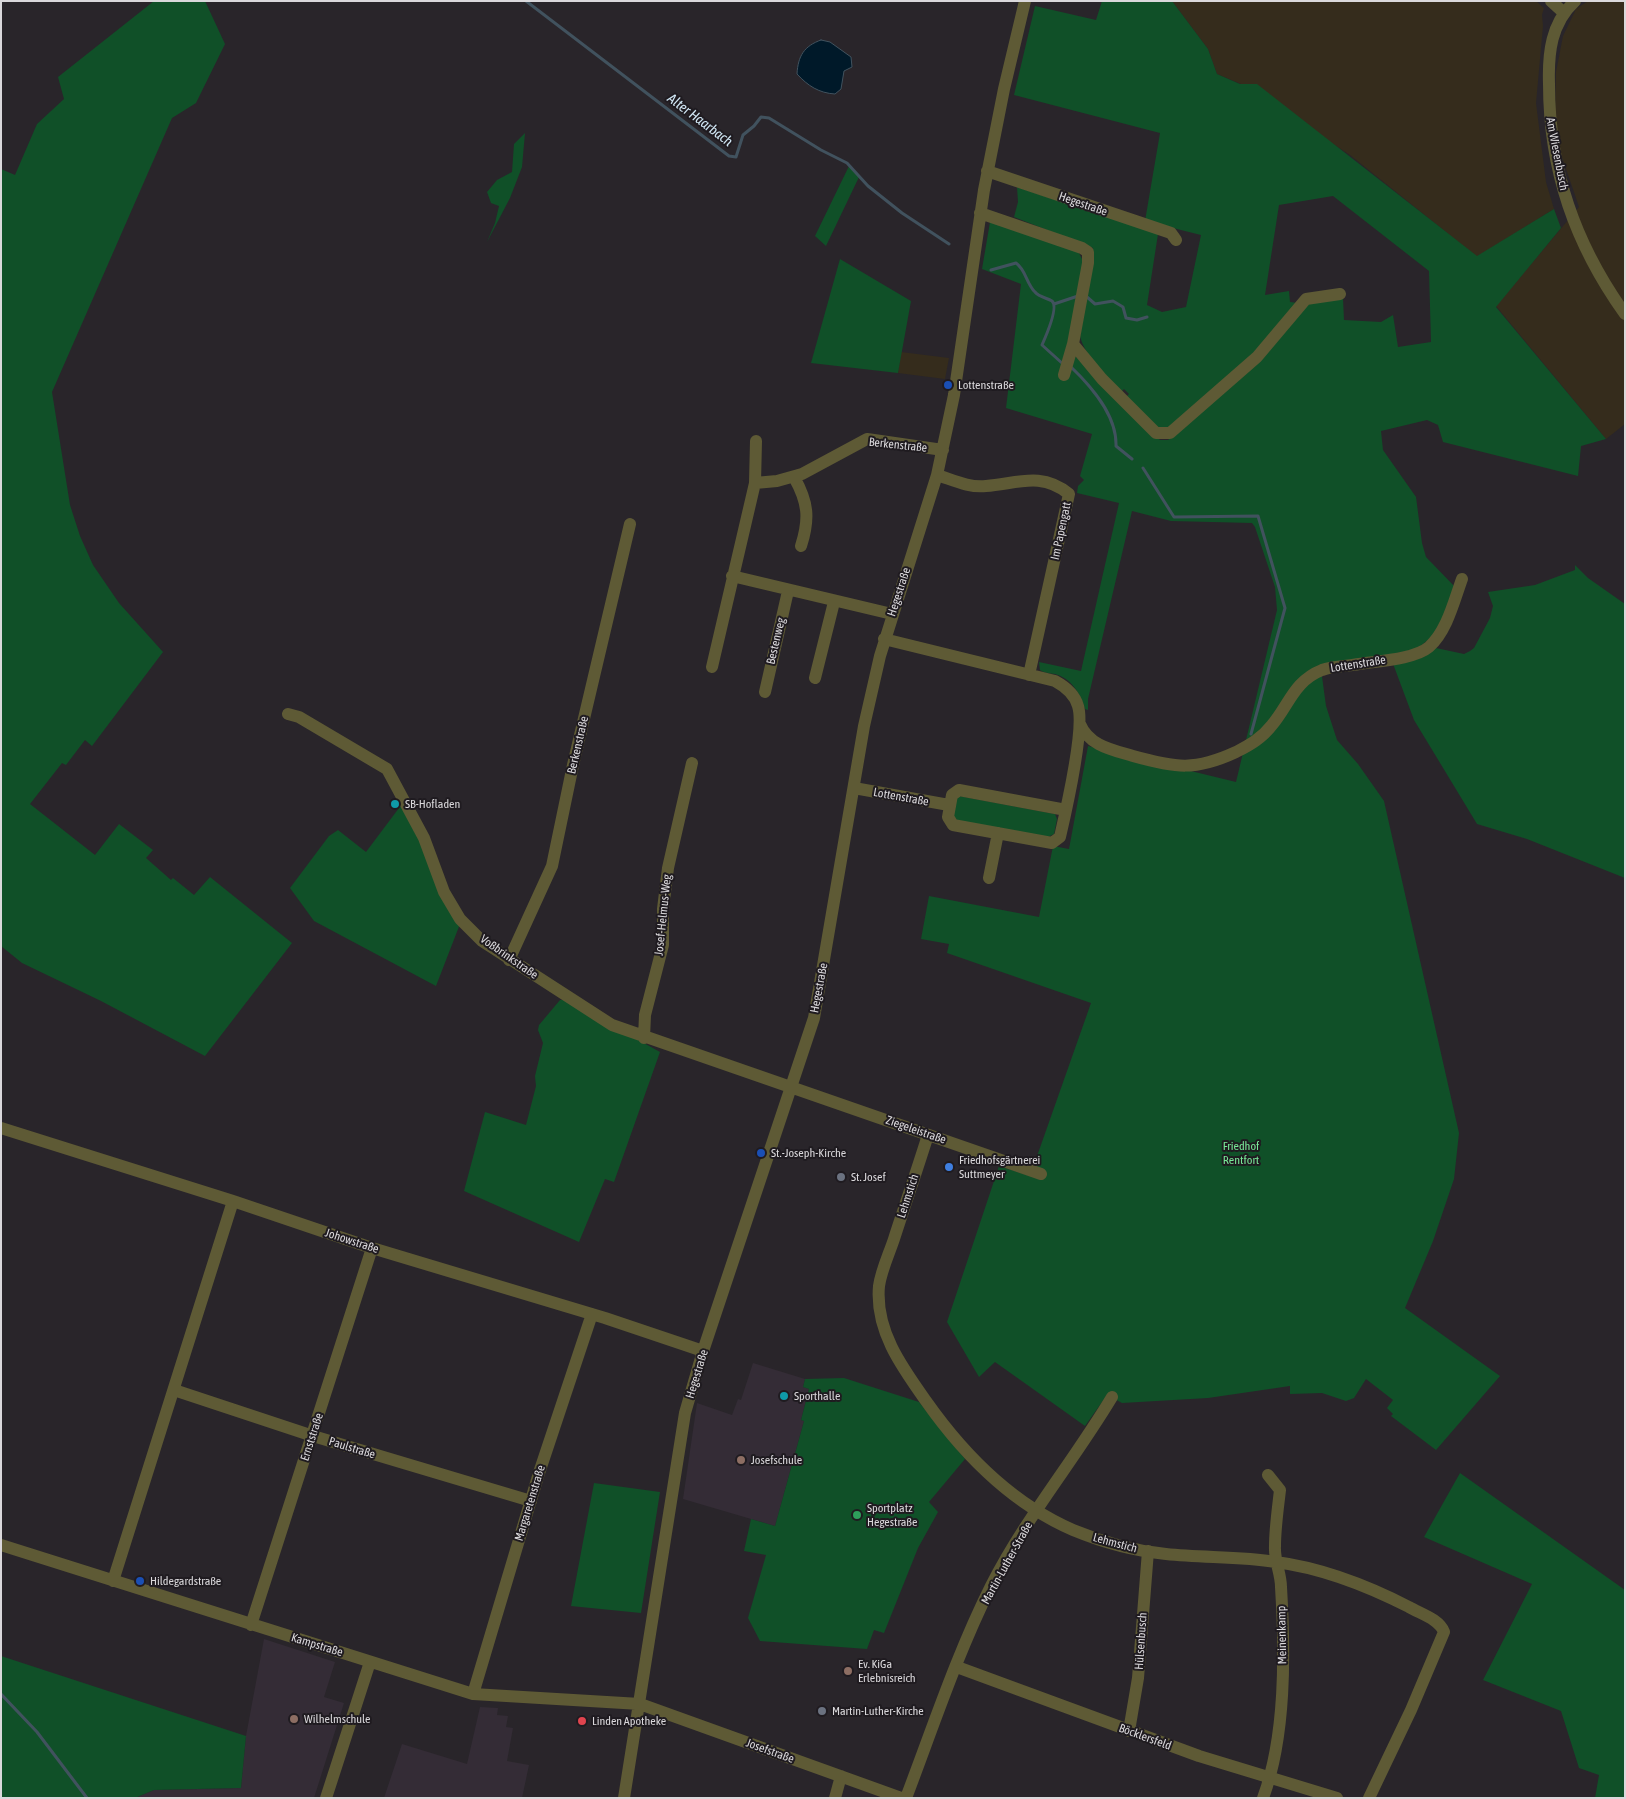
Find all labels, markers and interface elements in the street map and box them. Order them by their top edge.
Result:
water label: Alter Haarbach [664,90,736,150]
street label: Am Wiesenbusch [1543,116,1571,192]
street label: Hegestraße [1057,189,1109,219]
place label: Lottenstraße [958,378,1014,392]
marker: Lottenstraße [942,379,954,391]
street label: Berkenstraße [868,435,928,455]
street label: Im Papengatt [1048,501,1074,561]
street label: Hegestraße [884,566,914,618]
street label: Bestenweg [764,616,788,666]
street label: Lottenstraße [1329,653,1387,675]
street label: Berkenstraße [564,715,592,775]
street label: Lottenstraße [872,785,930,809]
place label: SB-Hofladen [405,797,460,811]
marker: SB-Hofladen [389,798,401,810]
street label: Josef-Helmus-Weg [652,874,674,956]
street label: Voßbrinkstraße [477,932,541,982]
street label: Hegestraße [807,962,831,1014]
street label: Ziegeleistraße [884,1113,948,1147]
park label: Friedhof Rentfort [1223,1139,1259,1167]
place label: St.-Joseph-Kirche [771,1146,846,1160]
marker: St.-Joseph-Kirche [755,1147,767,1159]
place label: Friedhofsgärtnerei Suttmeyer [959,1153,1040,1181]
marker: Friedhofsgärtnerei Suttmeyer [943,1161,955,1173]
place label: St. Josef [851,1170,886,1184]
marker: St. Josef [835,1171,847,1183]
street label: Lehmstich [894,1172,922,1220]
street label: Johowstraße [323,1226,381,1256]
street label: Hegestraße [683,1348,711,1400]
place label: Sporthalle [794,1389,840,1403]
marker: Sporthalle [778,1390,790,1402]
street label: Ernststraße [297,1411,327,1463]
street label: Paulstraße [327,1434,377,1462]
place label: Josefschule [751,1453,802,1467]
marker: Josefschule [735,1454,747,1466]
street label: Margaretenstraße [512,1463,548,1543]
place label: Sportplatz Hegestraße [867,1501,917,1529]
marker: Sportplatz Hegestraße [851,1509,863,1521]
street label: Martin-Luther-Straße [978,1519,1036,1607]
street label: Lehmstich [1091,1530,1139,1556]
place label: Hildegardstraße [150,1574,221,1588]
marker: Hildegardstraße [134,1575,146,1587]
street label: Meinenkamp [1274,1606,1290,1664]
street label: Hülsenbusch [1132,1612,1150,1670]
street label: Kampstraße [289,1630,345,1660]
place label: Ev. KiGa Erlebnisreich [858,1657,916,1685]
marker: Ev. KiGa Erlebnisreich [842,1665,854,1677]
place label: Martin-Luther-Kirche [832,1704,924,1718]
marker: Martin-Luther-Kirche [816,1705,828,1717]
place label: Wilhelmschule [304,1712,371,1726]
marker: Wilhelmschule [288,1713,300,1725]
place label: Linden Apotheke [592,1714,666,1728]
marker: Linden Apotheke [576,1715,588,1727]
street label: Böcklersfeld [1117,1721,1173,1753]
street label: Josefstraße [744,1736,796,1766]

